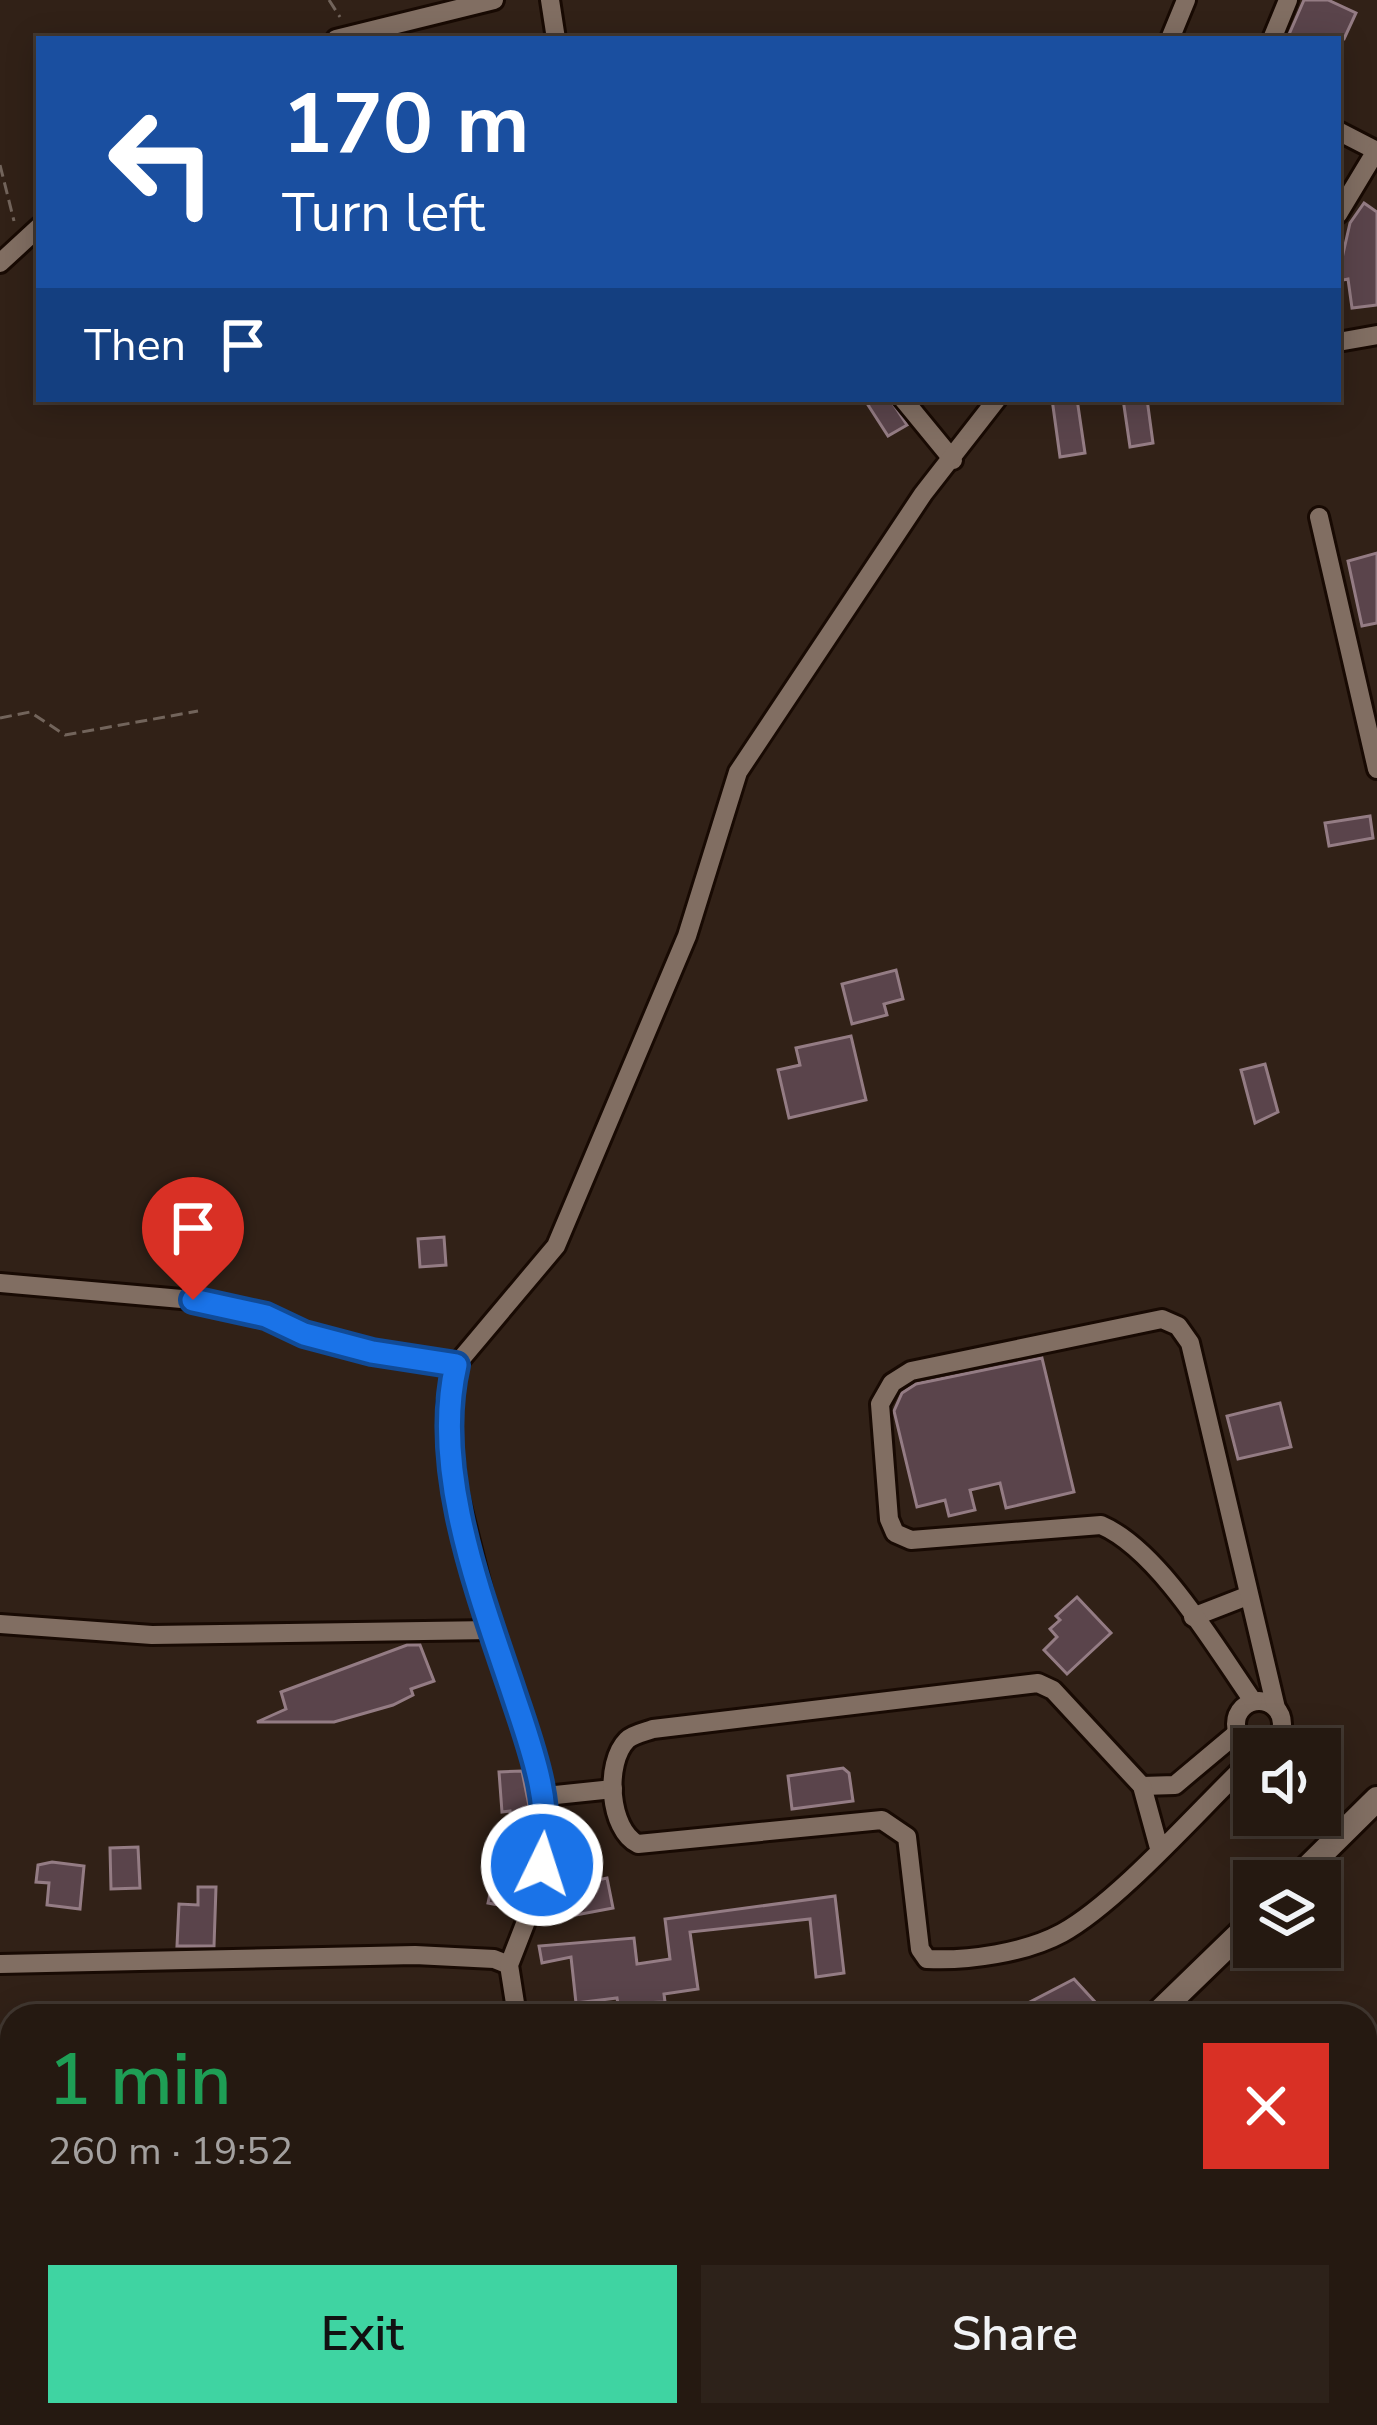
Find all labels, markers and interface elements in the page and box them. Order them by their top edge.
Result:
text: 170 m [282,67,530,182]
icon: left [84,84,240,240]
text: Turn left [282,176,485,250]
icon: arrive [210,312,276,378]
text: Then [84,315,186,376]
pin [142,1177,244,1300]
icon: arrive [160,1195,226,1261]
map controls [1233,1728,1341,1968]
button: sound [1233,1728,1341,1836]
position arrow [479,1802,605,1928]
button: layers [1233,1860,1341,1968]
text: 1 min [48,2031,231,2129]
button: close [1203,2043,1329,2169]
text: 260 m · 19:52 [48,2125,293,2178]
button: Exit [48,2265,677,2403]
button: Share [701,2265,1329,2403]

